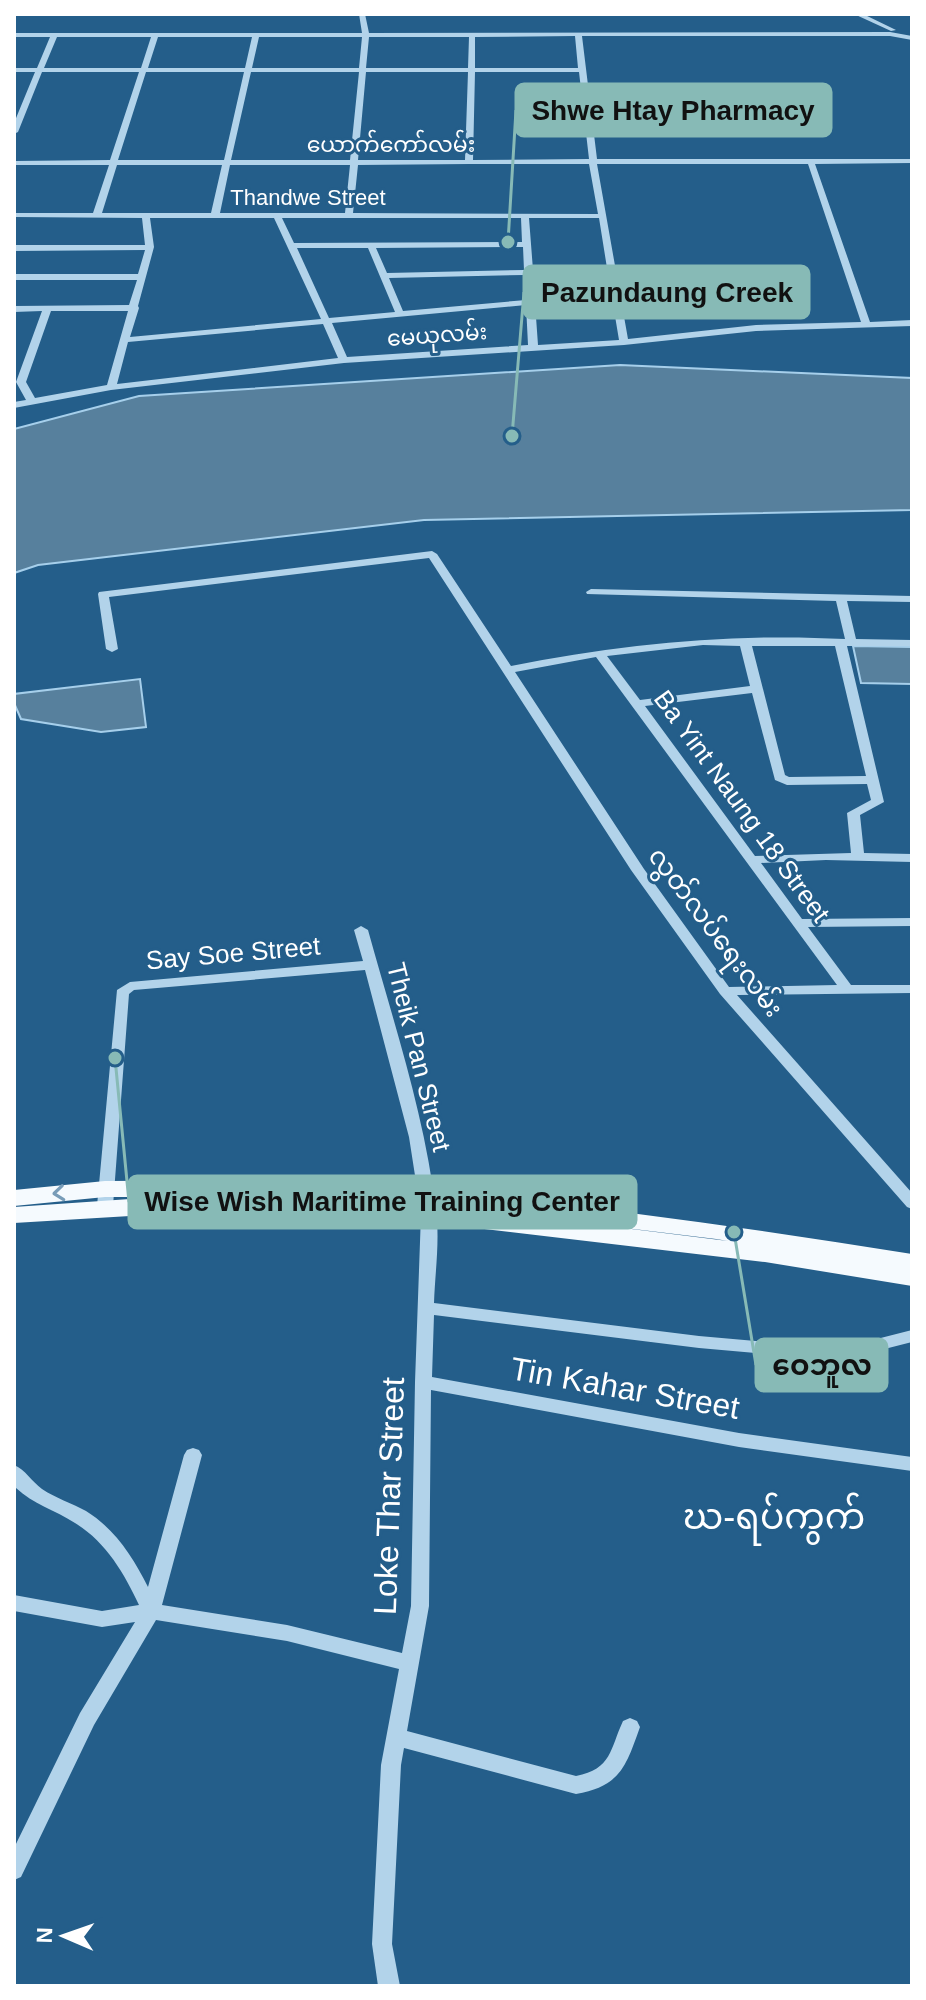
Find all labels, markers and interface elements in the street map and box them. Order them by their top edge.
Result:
callout: Shwe Htay Pharmacy [516,84,831,136]
text: Shwe Htay Pharmacy [531,95,815,126]
street label: ယောက်ကော်လမ်း [307,129,475,157]
street label: Thandwe Street [230,185,386,210]
callout: Pazundaung Creek [524,266,809,318]
text: Pazundaung Creek [541,277,793,308]
street label: မေယုလမ်း [386,316,488,356]
street label: Ba Yint Naung 18 Street [648,684,837,928]
street label: လွတ်လပ်ရေးလမ်း [638,840,791,1026]
street label: Say Soe Street [145,930,322,976]
street label: Theik Pan Street [381,959,457,1155]
callout: Wise Wish Maritime Training Center [129,1176,636,1228]
one-way arrow [52,1185,65,1202]
text: Wise Wish Maritime Training Center [144,1186,620,1217]
callout: ဝေဘူလ [756,1339,887,1391]
street label: Tin Kahar Street [508,1350,742,1426]
text: ဝေဘူလ [772,1350,872,1388]
street label: Loke Thar Street [367,1376,411,1615]
district label: ဃ-ရပ်ကွက် [683,1492,865,1546]
north arrow [24,1896,104,1976]
text: N [32,1927,57,1944]

